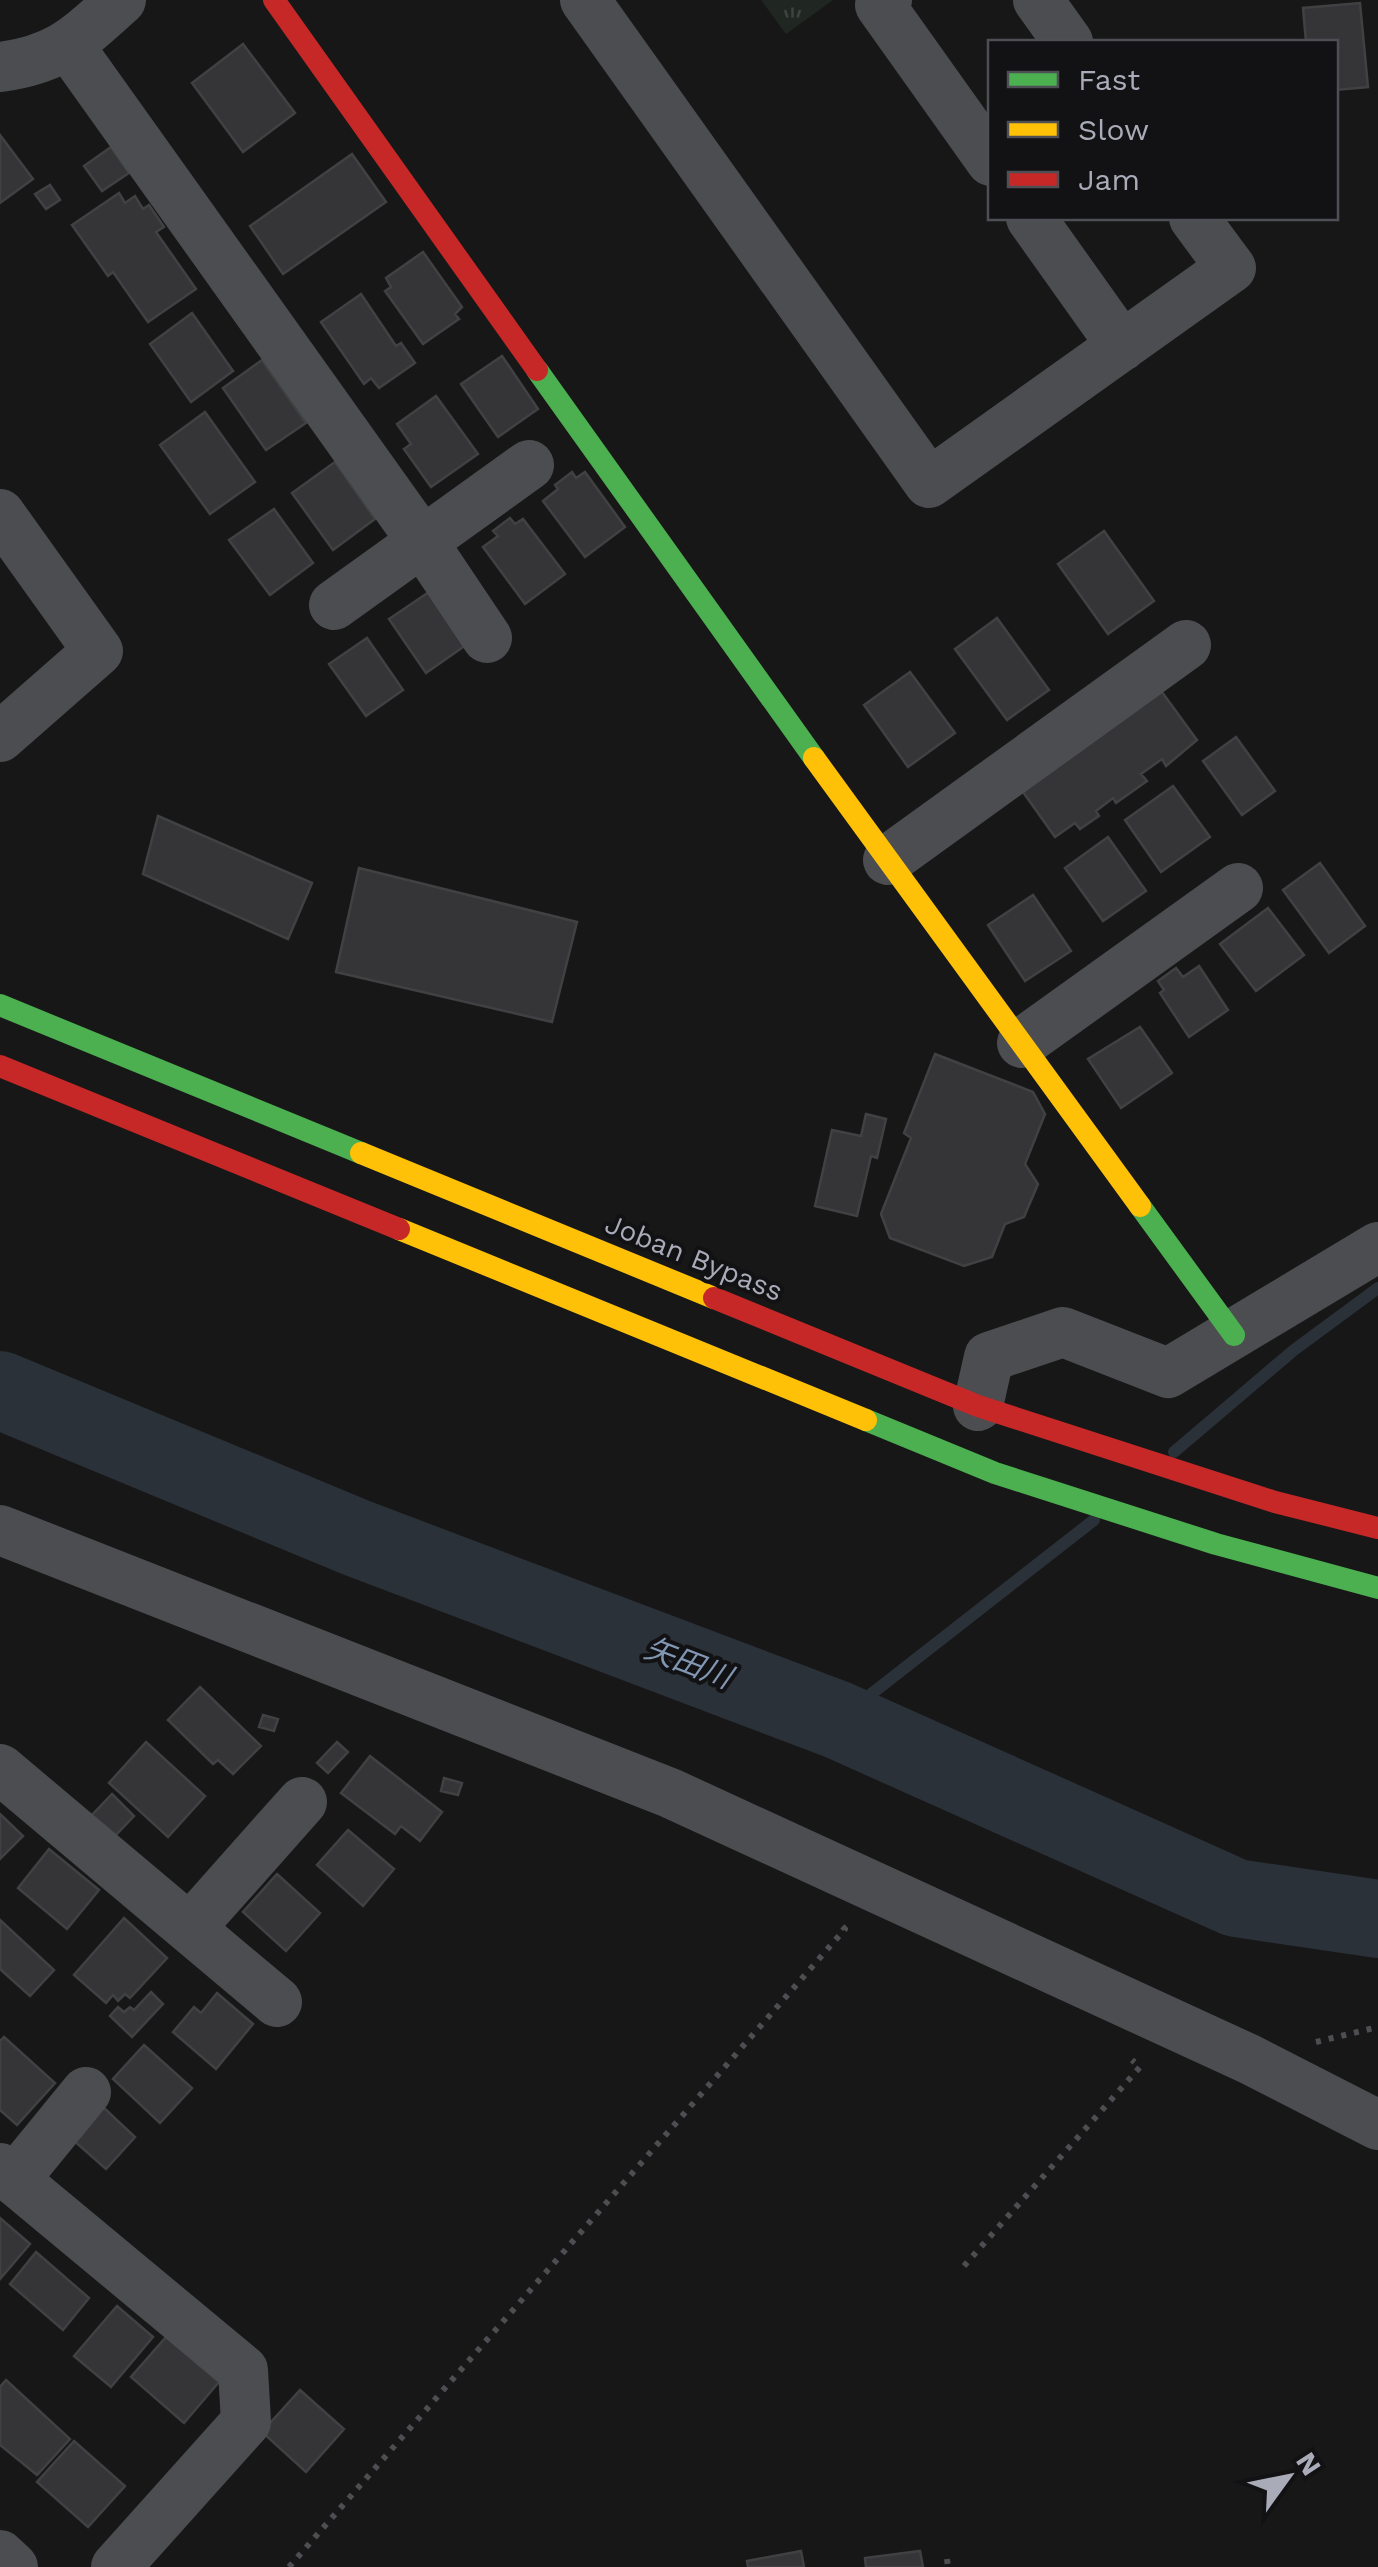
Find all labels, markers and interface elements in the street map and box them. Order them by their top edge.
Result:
legend [988,40,1338,220]
text: Fast [1078,62,1141,97]
text: Slow [1078,112,1149,147]
text: Jam [1078,162,1140,197]
street label: Joban Bypass [600,1207,787,1308]
water label: 矢田川 [640,1630,739,1696]
north arrow [1238,2427,1338,2527]
text: N [1289,2446,1328,2481]

